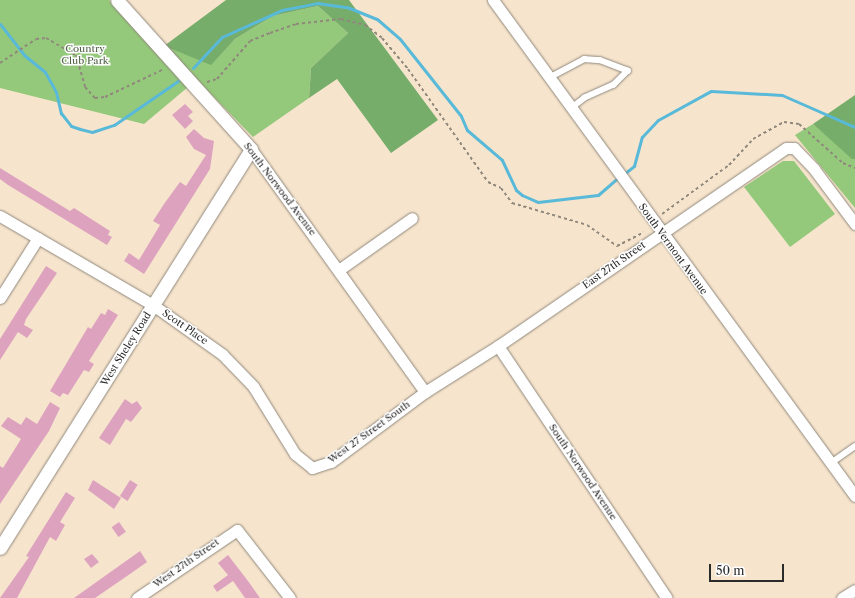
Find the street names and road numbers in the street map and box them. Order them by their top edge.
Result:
street label: South Norwood Avenue [241,140,319,238]
street label: South Vermont Avenue [636,201,710,297]
street label: East 27th Street [580,239,648,291]
street label: Scott Place [160,307,210,347]
street label: West Sheley Road [98,310,154,388]
street label: West 27 Street South [326,398,412,466]
street label: South Norwood Avenue [546,422,620,522]
street label: West 27th Street [151,536,221,590]

